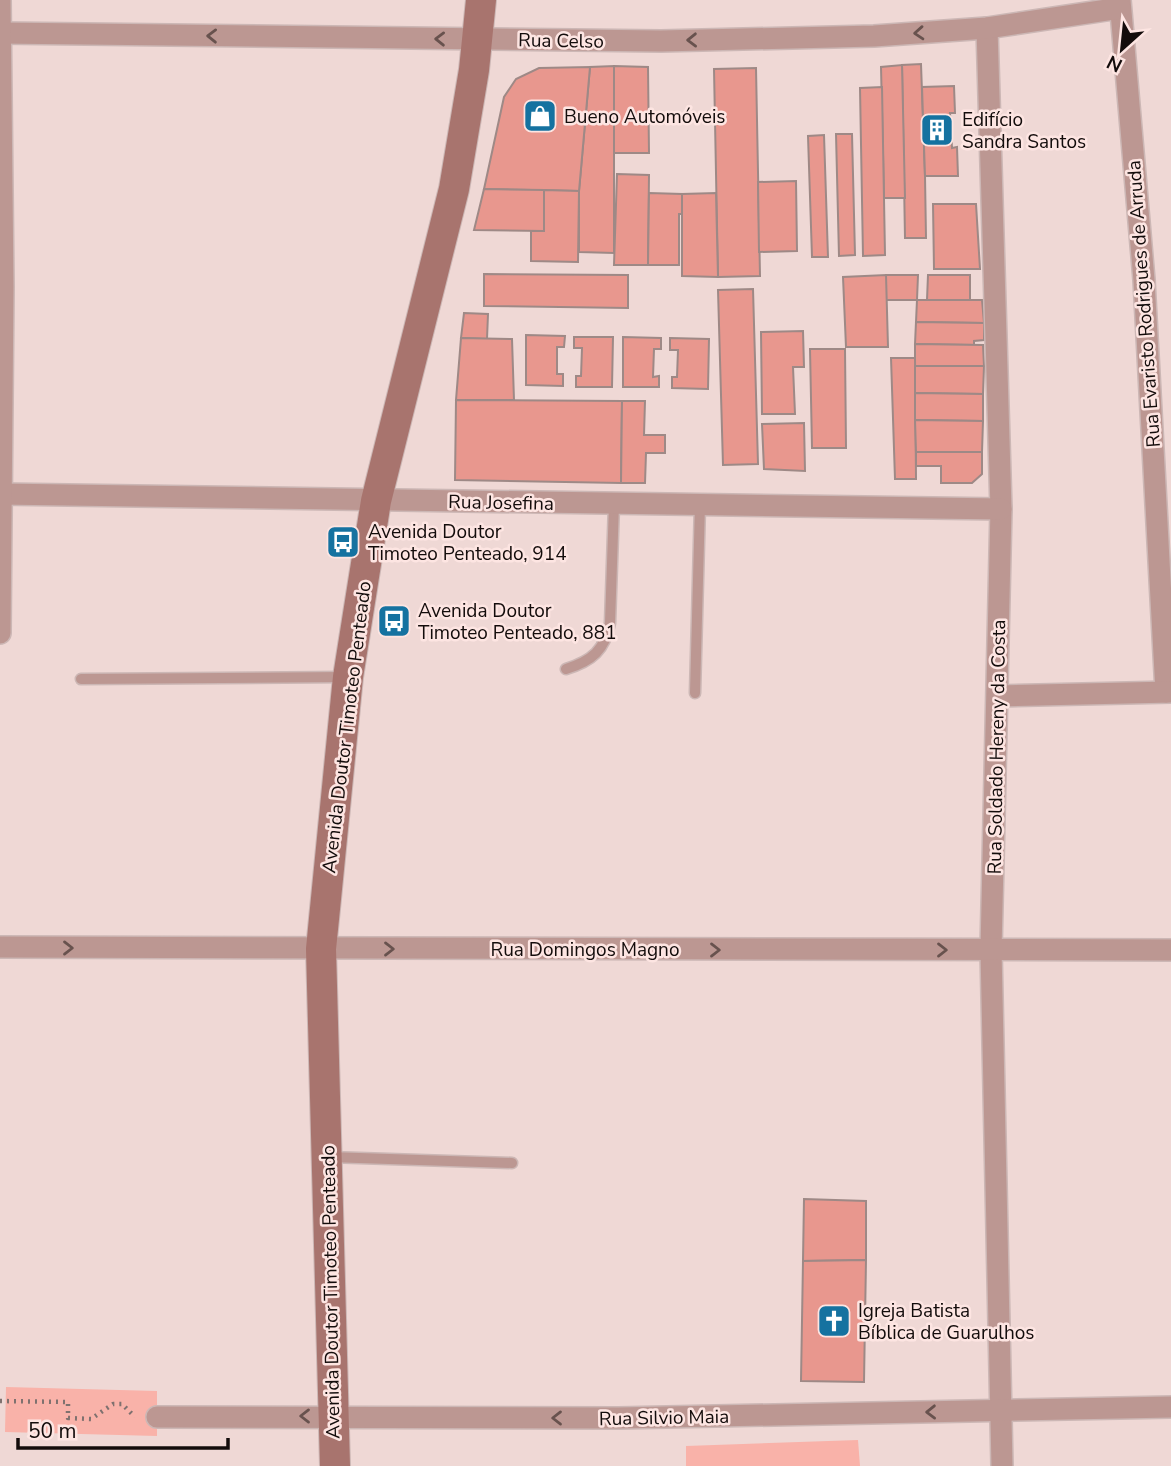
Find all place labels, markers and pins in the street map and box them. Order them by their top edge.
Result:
shop icon: Bueno Automóveis [521,97,559,135]
place label: Bueno Automóveis [564,104,725,130]
place label: Edifício Sandra Santos [962,107,1086,155]
building icon: Edifício Sandra Santos [918,111,956,149]
place label: Avenida Doutor Timoteo Penteado, 914 [368,519,567,567]
bus stop icon: Avenida Doutor Timoteo Penteado, 914 [324,523,362,561]
place label: Avenida Doutor Timoteo Penteado, 881 [418,598,617,646]
bus stop icon: Avenida Doutor Timoteo Penteado, 881 [375,602,413,640]
place label: Igreja Batista Bíblica de Guarulhos [858,1298,1034,1346]
church icon: Igreja Batista Bíblica de Guarulhos [815,1302,853,1340]

